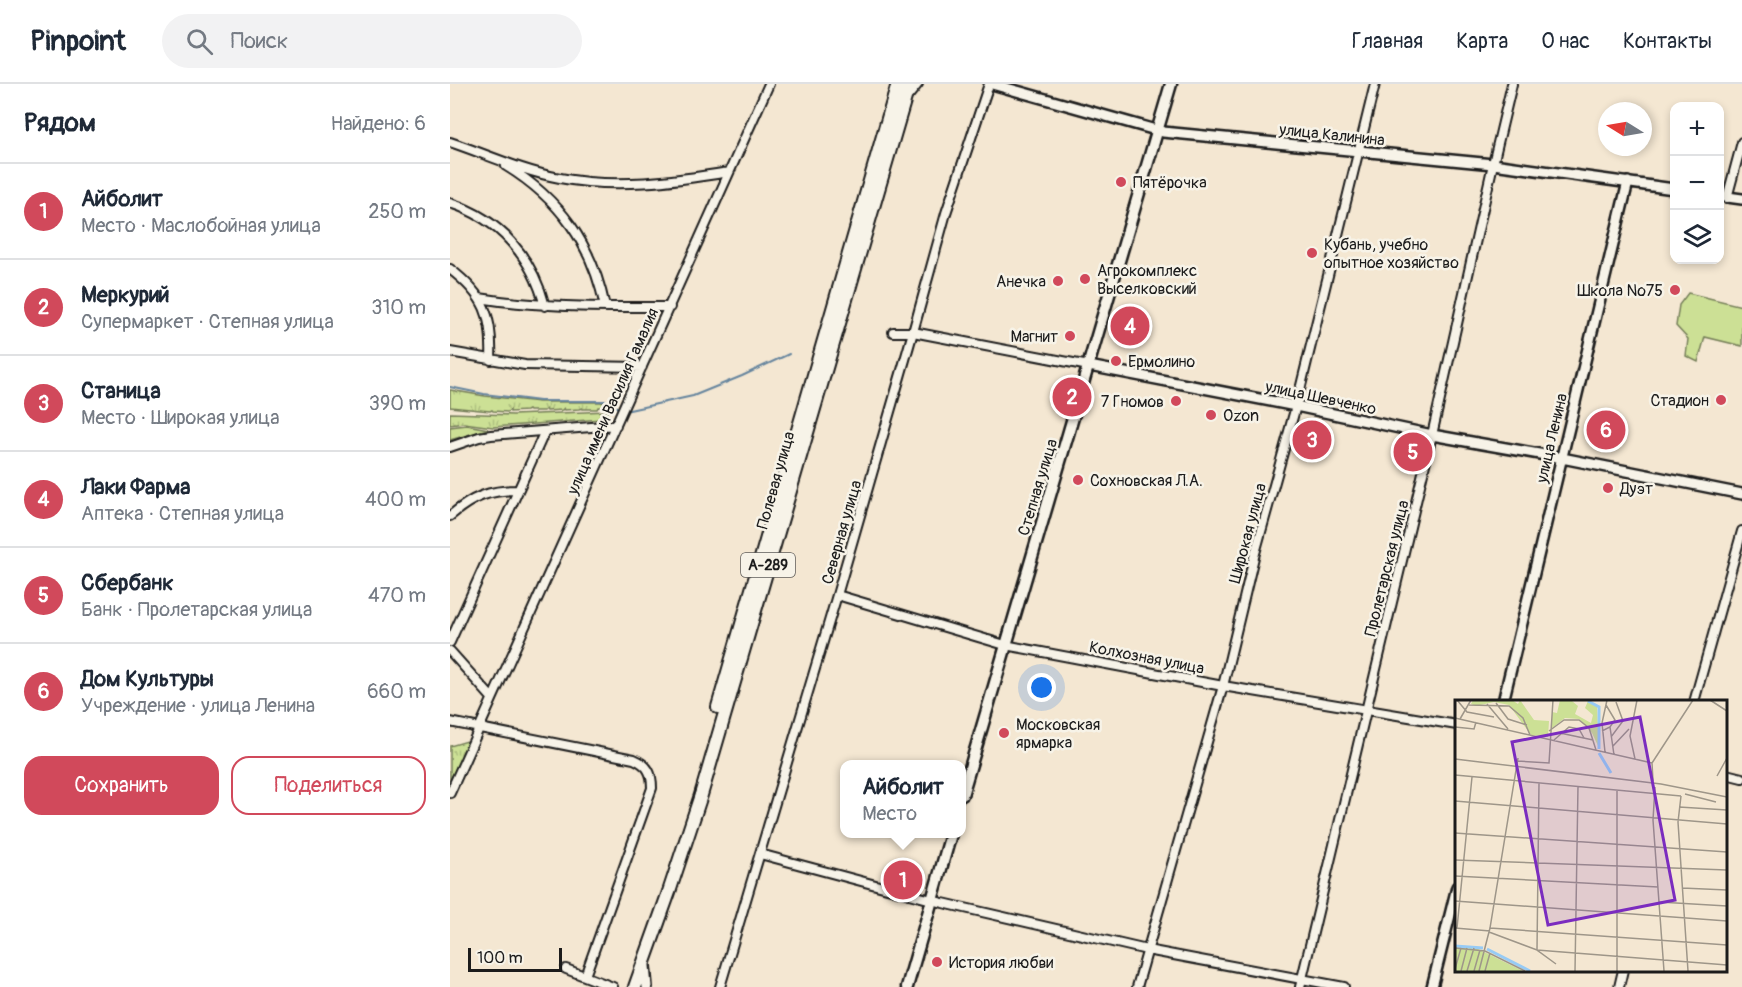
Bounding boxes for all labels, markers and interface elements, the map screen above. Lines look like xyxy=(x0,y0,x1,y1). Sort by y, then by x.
search box xyxy=(162,14,582,68)
text: Pinpoint xyxy=(30,24,126,59)
icon: search xyxy=(183,25,216,58)
text: Поиск xyxy=(231,27,288,55)
text: Главная xyxy=(1352,28,1423,55)
text: Карта xyxy=(1456,28,1508,55)
text: О нас xyxy=(1541,28,1590,55)
text: Контакты xyxy=(1623,28,1712,55)
north arrow xyxy=(1598,102,1652,156)
map controls xyxy=(1670,102,1724,264)
button: + xyxy=(1670,102,1724,156)
text: Рядом xyxy=(24,107,96,139)
text: Найдено: 6 xyxy=(331,111,426,136)
street label: улица Калинина xyxy=(1277,119,1386,150)
button: − xyxy=(1670,156,1724,210)
place label: Пятёрочка xyxy=(1133,173,1207,193)
marker: Пятёрочка xyxy=(1114,175,1128,189)
text: Айболит xyxy=(81,185,163,213)
text: 1 xyxy=(40,199,47,224)
text: 250 m xyxy=(368,199,426,224)
button: layers xyxy=(1670,210,1724,264)
text: Место · Маслобойная улица xyxy=(81,213,321,238)
place label: Кубань, учебно опытное хозяйство xyxy=(1324,235,1459,273)
marker: Кубань, учебно опытное хозяйство xyxy=(1305,246,1319,260)
place label: Агрокомплекс Выселковский xyxy=(1097,261,1197,299)
place label: Анечка xyxy=(996,272,1046,292)
marker: Агрокомплекс Выселковский xyxy=(1078,272,1092,286)
marker: Анечка xyxy=(1051,274,1065,288)
text: Меркурий xyxy=(81,281,170,309)
place label: Школа №75 xyxy=(1577,281,1663,301)
marker: Школа №75 xyxy=(1668,283,1682,297)
text: 2 xyxy=(38,295,49,320)
text: 310 m xyxy=(371,295,426,320)
pin: 4 xyxy=(1110,304,1150,348)
street label: улица имени Василия Гамалия xyxy=(562,305,663,499)
text: Супермаркет · Степная улица xyxy=(81,309,334,334)
place label: Магнит xyxy=(1010,327,1058,347)
marker: Магнит xyxy=(1063,329,1077,343)
place label: Ермолино xyxy=(1128,352,1196,372)
marker: Ермолино xyxy=(1109,354,1123,368)
pin: 2 xyxy=(1052,374,1092,420)
street label: улица Шевченко xyxy=(1262,376,1379,420)
text: Станица xyxy=(81,377,161,405)
text: 3 xyxy=(38,391,49,416)
text: 390 m xyxy=(369,391,426,416)
street label: улица Ленина xyxy=(1532,391,1572,486)
place label: Стадион xyxy=(1650,391,1709,411)
place label: 7 Гномов xyxy=(1101,392,1164,412)
marker: Стадион xyxy=(1714,393,1728,407)
marker: 7 Гномов xyxy=(1169,394,1183,408)
text: Место · Широкая улица xyxy=(81,405,280,430)
place label: Ozon xyxy=(1223,406,1259,426)
marker: Ozon xyxy=(1204,408,1218,422)
pin: 6 xyxy=(1586,408,1626,452)
pin: 3 xyxy=(1292,418,1332,462)
street label: Полевая улица xyxy=(752,429,799,531)
pin: 5 xyxy=(1394,430,1432,475)
street label: Степная улица xyxy=(1014,436,1062,538)
place label: Сохновская Л.А. xyxy=(1090,471,1203,491)
text: Лаки Фарма xyxy=(81,473,190,501)
marker: Сохновская Л.А. xyxy=(1071,473,1085,487)
street label: Северная улица xyxy=(818,478,866,587)
place label: Дуэт xyxy=(1619,479,1653,499)
street label: Широкая улица xyxy=(1225,481,1271,586)
marker: Дуэт xyxy=(1601,481,1615,495)
text: 4 xyxy=(38,487,49,512)
text: 400 m xyxy=(365,487,426,512)
street label: Пролетарская улица xyxy=(1360,498,1414,638)
text: Аптека · Степная улица xyxy=(81,501,284,526)
road number: А-289 xyxy=(741,553,795,577)
text: Сбербанк xyxy=(81,569,174,597)
text: 5 xyxy=(38,583,49,608)
text: 470 m xyxy=(368,583,426,608)
text: Банк · Пролетарская улица xyxy=(81,597,312,622)
street label: Колхозная улица xyxy=(1088,637,1206,679)
text: Дом Культуры xyxy=(81,665,214,693)
your location xyxy=(1027,673,1056,702)
text: 6 xyxy=(38,679,49,704)
text: 660 m xyxy=(367,679,426,704)
text: Учреждение · улица Ленина xyxy=(81,693,315,718)
inset map xyxy=(1455,700,1727,972)
place label: Московская ярмарка xyxy=(1016,715,1100,753)
marker: Московская ярмарка xyxy=(997,726,1011,740)
button: Сохранить xyxy=(24,756,219,815)
button: Поделиться xyxy=(231,756,426,815)
popup xyxy=(840,760,966,838)
text: Айболит xyxy=(862,773,944,801)
text: Место xyxy=(862,801,917,826)
pin: 1 xyxy=(884,858,922,902)
scale bar xyxy=(468,945,562,972)
text: 100 m xyxy=(477,948,523,968)
place label: История любви xyxy=(949,953,1053,973)
marker: История любви xyxy=(930,955,944,969)

